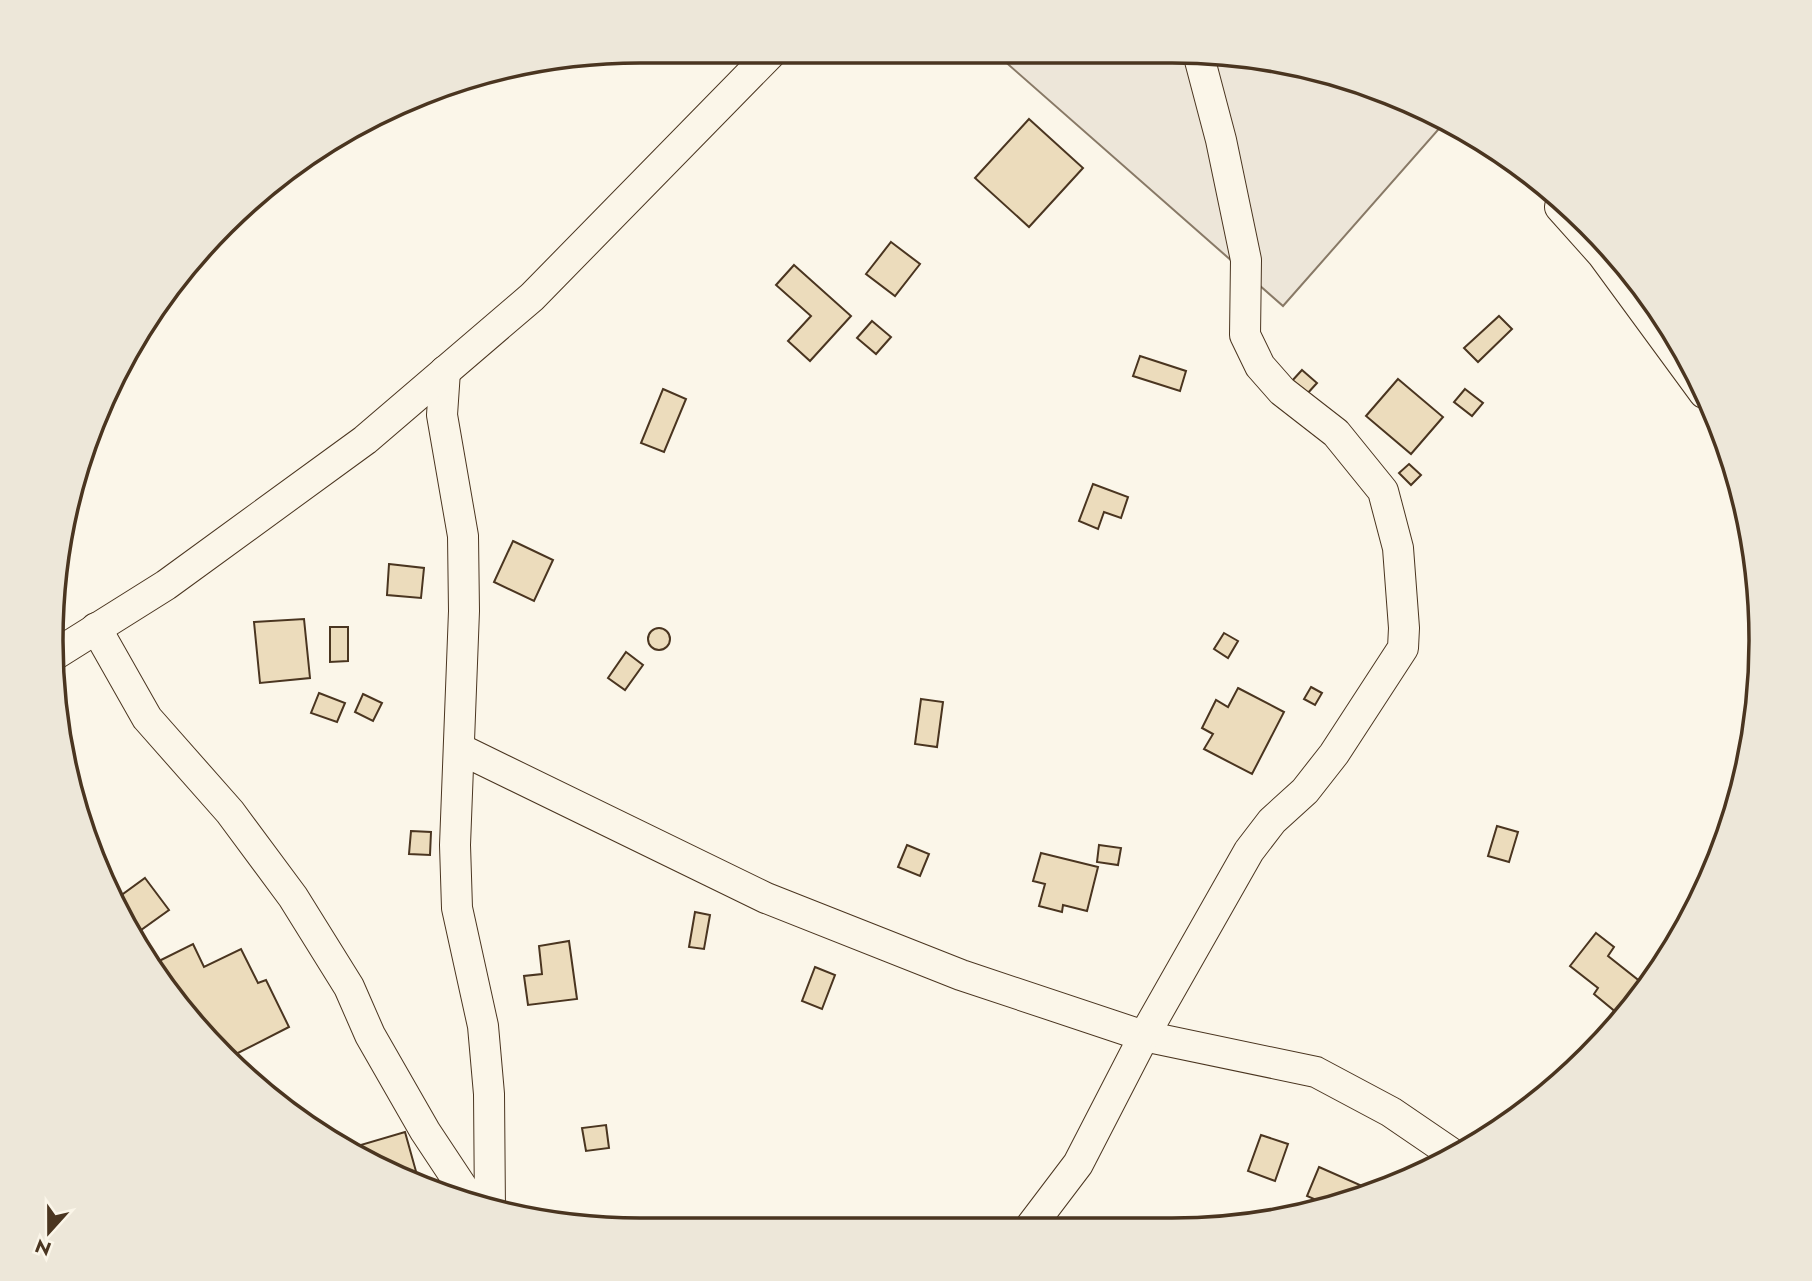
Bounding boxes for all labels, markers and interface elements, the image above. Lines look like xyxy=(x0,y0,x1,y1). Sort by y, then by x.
north arrow xyxy=(14,1197,84,1267)
text: N xyxy=(31,1232,55,1263)

